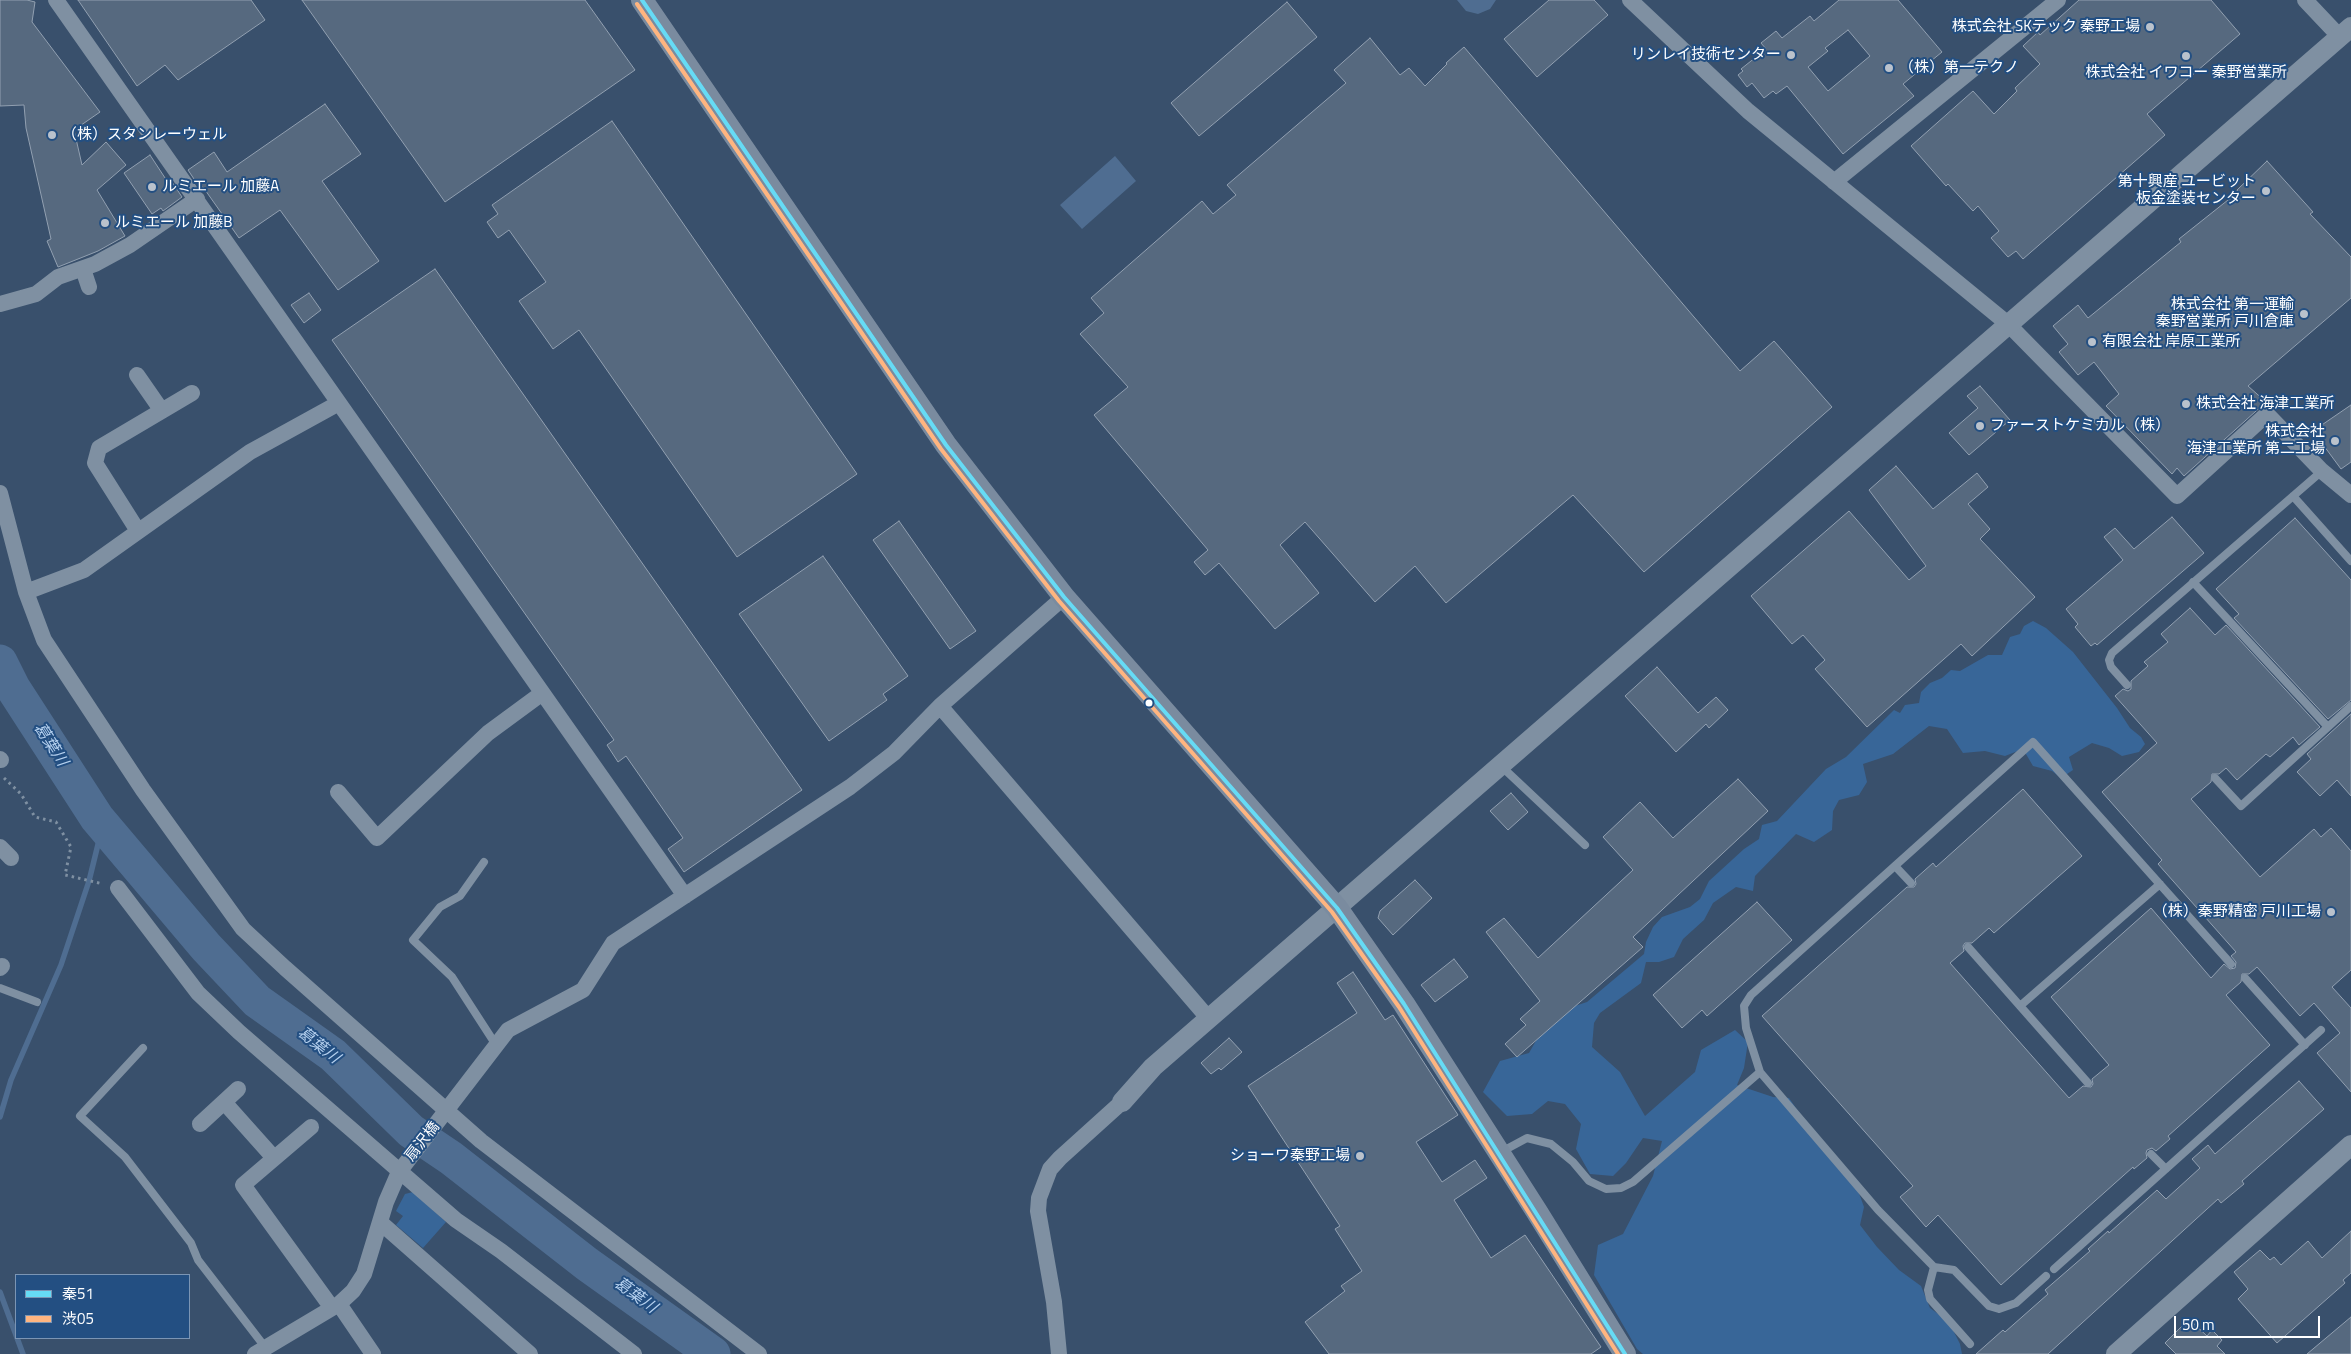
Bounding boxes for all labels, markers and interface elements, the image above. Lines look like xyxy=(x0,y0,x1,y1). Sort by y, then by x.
place label: 株式会社 SKテック 秦野工場 xyxy=(1952,18,2140,36)
marker: 株式会社 SKテック 秦野工場 xyxy=(2144,21,2156,33)
place label: リンレイ技術センター xyxy=(1631,46,1781,64)
marker: リンレイ技術センター xyxy=(1785,49,1797,61)
marker: 株式会社 イワコー 秦野営業所 xyxy=(2180,50,2192,62)
place label: （株）第一テクノ xyxy=(1899,59,2019,77)
marker: （株）第一テクノ xyxy=(1883,62,1895,74)
place label: 株式会社 イワコー 秦野営業所 xyxy=(2085,64,2287,82)
place label: （株）スタンレーウェル xyxy=(62,126,227,144)
marker: （株）スタンレーウェル xyxy=(46,129,58,141)
place label: 第十興産 ユービット 板金塗装センター xyxy=(2118,173,2256,208)
place label: ルミエール 加藤A xyxy=(162,178,279,196)
marker: ルミエール 加藤A xyxy=(146,181,158,193)
marker: 第十興産 ユービット 板金塗装センター xyxy=(2260,185,2272,197)
place label: ルミエール 加藤B xyxy=(115,214,233,232)
marker: ルミエール 加藤B xyxy=(99,217,111,229)
place label: 株式会社 第一運輸 秦野営業所 戸川倉庫 xyxy=(2156,296,2294,331)
marker: 株式会社 第一運輸 秦野営業所 戸川倉庫 xyxy=(2298,308,2310,320)
place label: 有限会社 岸原工業所 xyxy=(2102,333,2240,351)
marker: 有限会社 岸原工業所 xyxy=(2086,336,2098,348)
place label: 株式会社 海津工業所 xyxy=(2196,395,2334,413)
marker: 株式会社 海津工業所 xyxy=(2180,398,2192,410)
place label: ファーストケミカル（株） xyxy=(1990,417,2170,435)
marker: ファーストケミカル（株） xyxy=(1974,420,1986,432)
place label: 株式会社 海津工業所 第二工場 xyxy=(2187,423,2325,458)
marker: 株式会社 海津工業所 第二工場 xyxy=(2329,435,2341,447)
unlabelled marker xyxy=(1144,698,1154,708)
water label: 葛葉川 xyxy=(29,720,71,770)
place label: （株）秦野精密 戸川工場 xyxy=(2153,903,2321,921)
marker: （株）秦野精密 戸川工場 xyxy=(2325,906,2337,918)
water label: 葛葉川 xyxy=(293,1024,343,1068)
street label: 扇沢橋 xyxy=(402,1119,444,1165)
place label: ショーワ秦野工場 xyxy=(1230,1147,1350,1165)
marker: ショーワ秦野工場 xyxy=(1354,1150,1366,1162)
legend xyxy=(15,1274,190,1339)
water label: 葛葉川 xyxy=(610,1274,660,1318)
text: 秦51 xyxy=(62,1282,94,1305)
scale bar xyxy=(2176,1306,2322,1338)
text: 渋05 xyxy=(62,1307,94,1330)
text: 50 m xyxy=(2182,1313,2215,1336)

